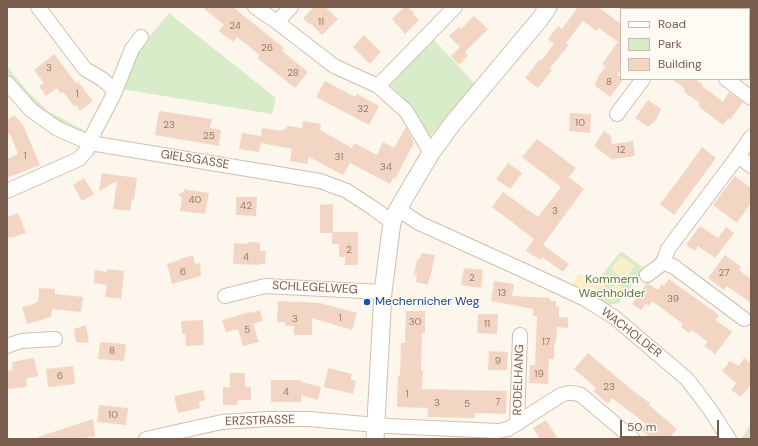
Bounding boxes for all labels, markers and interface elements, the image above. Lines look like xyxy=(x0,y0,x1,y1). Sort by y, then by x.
legend xyxy=(620,8,750,80)
house number: 11 xyxy=(318,16,324,28)
text: Road xyxy=(658,16,686,32)
house number: 24 xyxy=(229,20,241,32)
text: Park xyxy=(658,36,682,52)
house number: 26 xyxy=(261,42,273,54)
text: Building xyxy=(658,56,702,72)
house number: 3 xyxy=(46,62,52,74)
house number: 28 xyxy=(287,67,299,79)
house number: 8 xyxy=(606,76,612,88)
house number: 1 xyxy=(75,88,79,100)
house number: 32 xyxy=(357,103,369,115)
house number: 10 xyxy=(575,117,585,129)
house number: 23 xyxy=(163,119,175,131)
house number: 25 xyxy=(203,130,215,142)
house number: 12 xyxy=(617,144,625,156)
street label: GIELSGASSE xyxy=(160,147,230,173)
house number: 1 xyxy=(23,150,27,162)
house number: 31 xyxy=(335,151,343,163)
house number: 34 xyxy=(380,161,392,173)
house number: 40 xyxy=(189,194,201,206)
house number: 42 xyxy=(240,200,252,212)
house number: 3 xyxy=(552,205,558,217)
house number: 2 xyxy=(346,244,352,256)
house number: 4 xyxy=(243,251,249,263)
house number: 6 xyxy=(180,266,186,278)
house number: 27 xyxy=(719,267,729,279)
house number: 2 xyxy=(469,272,475,284)
park label: Kommern Wachholder xyxy=(579,273,645,301)
street label: SCHLEGELWEG xyxy=(272,279,358,297)
house number: 13 xyxy=(497,287,507,299)
house number: 39 xyxy=(667,293,679,305)
place label: Mechernicher Weg xyxy=(375,295,479,309)
marker: Mechernicher Weg xyxy=(362,297,372,307)
street label: WACHOLDER xyxy=(598,305,664,361)
house number: 1 xyxy=(338,312,342,324)
house number: 3 xyxy=(292,313,298,325)
house number: 30 xyxy=(409,316,421,328)
house number: 11 xyxy=(484,318,490,330)
house number: 5 xyxy=(244,324,250,336)
house number: 17 xyxy=(542,336,550,348)
street label: RODELHANG xyxy=(511,344,527,416)
house number: 8 xyxy=(109,345,115,357)
house number: 9 xyxy=(495,355,501,367)
house number: 19 xyxy=(534,368,544,380)
house number: 6 xyxy=(57,370,63,382)
house number: 23 xyxy=(603,381,615,393)
house number: 4 xyxy=(283,386,289,398)
house number: 1 xyxy=(405,388,409,400)
house number: 7 xyxy=(495,396,501,408)
house number: 3 xyxy=(434,397,440,409)
house number: 5 xyxy=(464,398,470,410)
house number: 10 xyxy=(108,409,118,421)
scale bar xyxy=(622,412,721,438)
street label: ERZSTRASSE xyxy=(225,413,295,429)
text: 50 m xyxy=(627,419,656,435)

